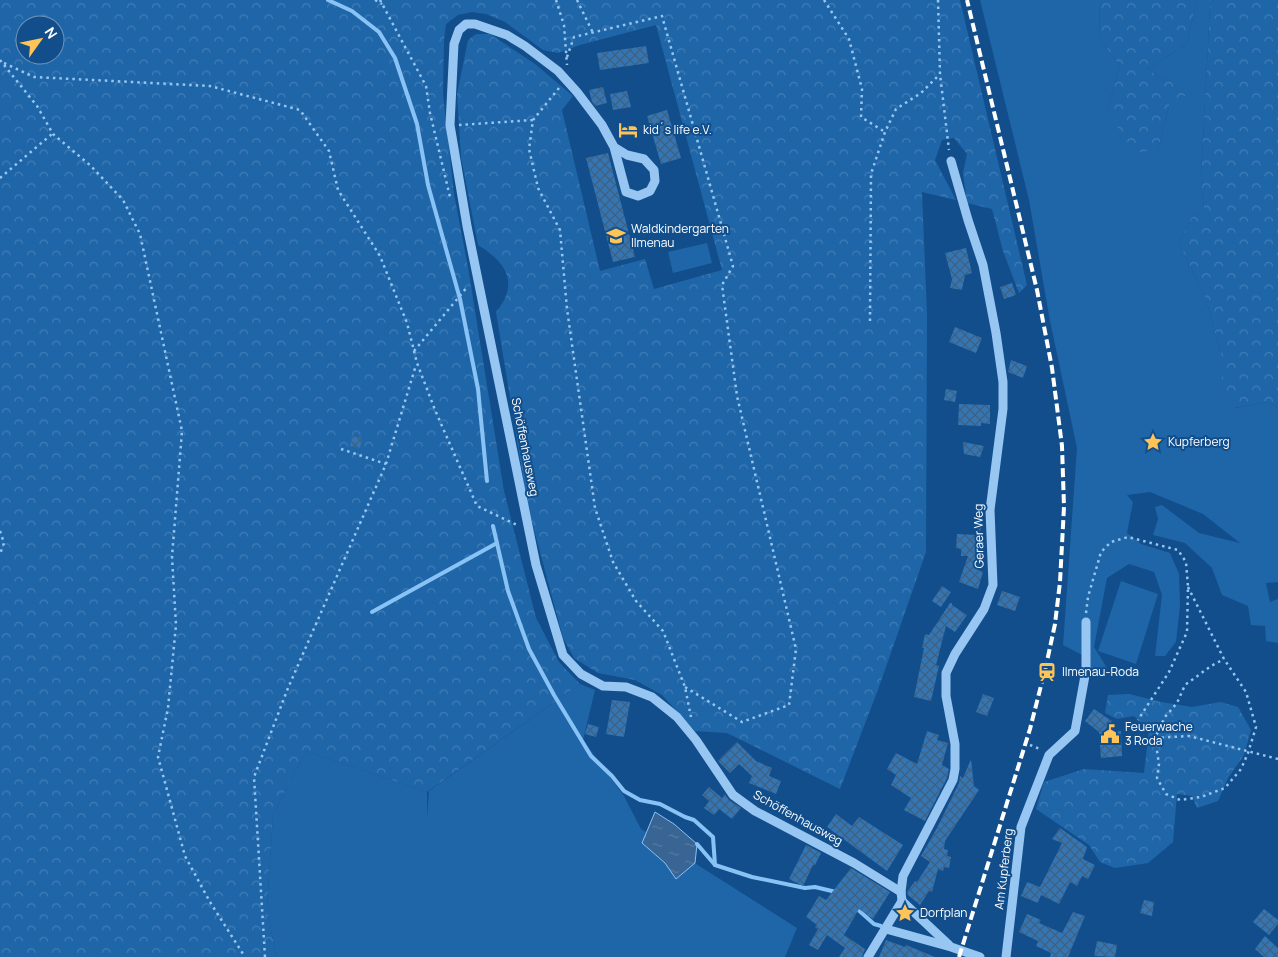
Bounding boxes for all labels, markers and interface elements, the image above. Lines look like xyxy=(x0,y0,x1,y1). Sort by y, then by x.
north arrow xyxy=(15,15,65,65)
text: N xyxy=(41,23,62,42)
hotel icon: kid´s life e.V. xyxy=(617,119,639,141)
place label: kid´s life e.V. xyxy=(643,121,712,138)
place label: Waldkindergarten Ilmenau xyxy=(631,220,729,251)
school or university icon: Waldkindergarten Ilmenau xyxy=(605,225,627,247)
street label: Schöffenhausweg xyxy=(508,396,543,498)
place icon: Kupferberg xyxy=(1142,431,1164,453)
place label: Kupferberg xyxy=(1168,433,1230,450)
street label: Geraer Weg xyxy=(969,504,988,568)
station icon: Ilmenau-Roda xyxy=(1036,661,1058,683)
place label: Ilmenau-Roda xyxy=(1062,663,1139,680)
place label: Feuerwache 3 Roda xyxy=(1125,718,1193,749)
public building icon: Feuerwache 3 Roda xyxy=(1099,723,1121,745)
street label: Schöffenhausweg xyxy=(750,786,846,849)
street label: Am Kupferberg xyxy=(990,827,1017,911)
place icon: Dorfplan xyxy=(894,902,916,924)
place label: Dorfplan xyxy=(920,904,967,921)

